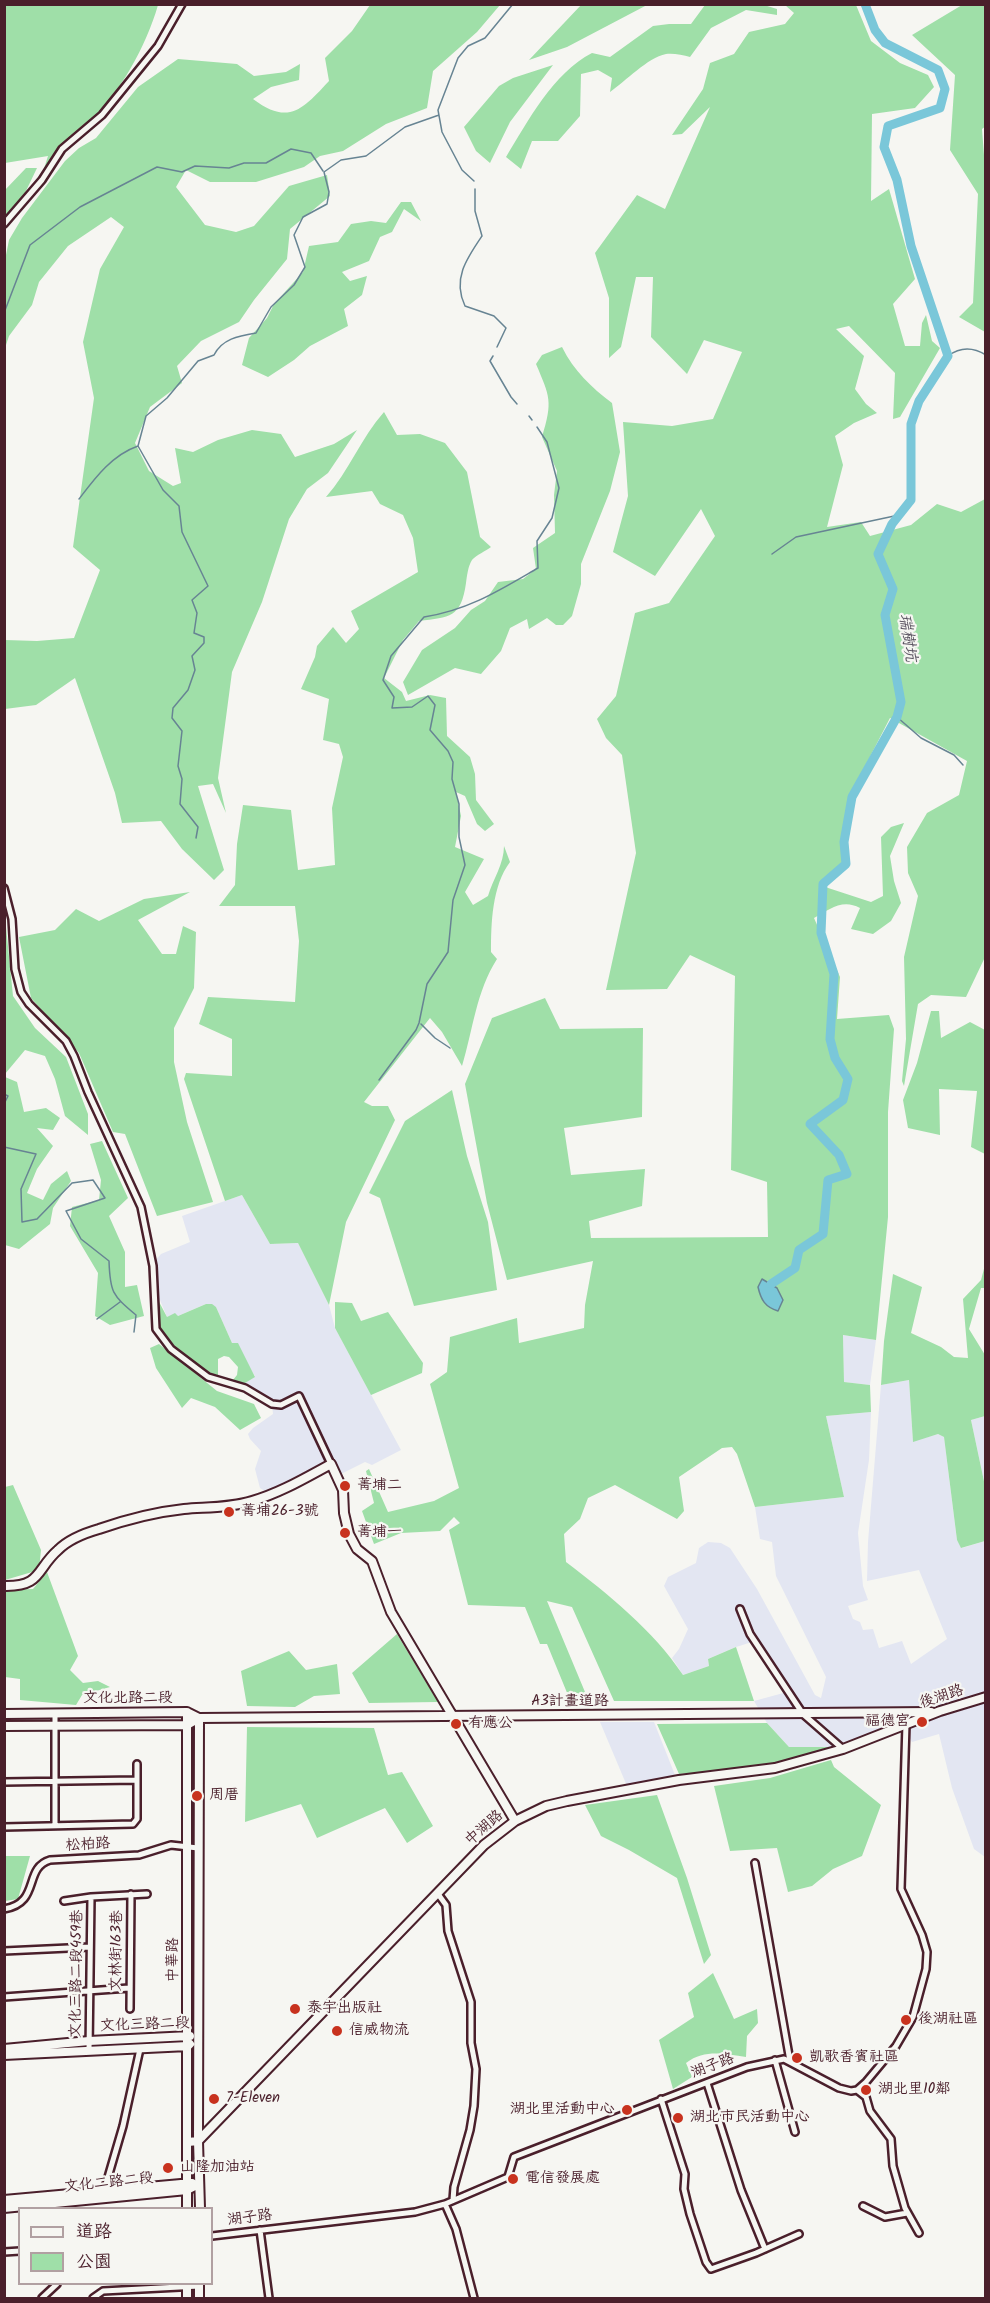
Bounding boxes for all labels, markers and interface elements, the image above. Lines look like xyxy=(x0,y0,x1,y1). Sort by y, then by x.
water label: 瑞樹坑 xyxy=(893,613,919,663)
place label: 菁埔二 xyxy=(357,1477,402,1495)
marker: 菁埔二 xyxy=(338,1479,352,1493)
place label: 菁埔26-3號 xyxy=(241,1503,319,1521)
marker: 菁埔26-3號 xyxy=(222,1505,236,1519)
place label: 菁埔一 xyxy=(357,1524,402,1542)
marker: 菁埔一 xyxy=(338,1526,352,1540)
street label: 後湖路 xyxy=(918,1682,966,1714)
street label: 文化北路二段 xyxy=(83,1690,173,1708)
street label: A3計畫道路 xyxy=(531,1693,609,1711)
place label: 福德宮 xyxy=(865,1713,910,1731)
place label: 有應公 xyxy=(468,1715,513,1733)
marker: 福德宮 xyxy=(915,1715,929,1729)
marker: 有應公 xyxy=(449,1717,463,1731)
place label: 周厝 xyxy=(209,1787,239,1805)
marker: 周厝 xyxy=(190,1789,204,1803)
street label: 中湖路 xyxy=(462,1807,508,1851)
street label: 松柏路 xyxy=(65,1836,111,1856)
street label: 文化三路二段459巷 xyxy=(68,1910,88,2038)
street label: 文林街163巷 xyxy=(108,1910,128,1992)
street label: 中華路 xyxy=(165,1938,183,1982)
place label: 泰宇出版社 xyxy=(307,2000,382,2018)
marker: 泰宇出版社 xyxy=(288,2002,302,2016)
place label: 後湖社區 xyxy=(918,2011,978,2029)
marker: 後湖社區 xyxy=(899,2013,913,2027)
street label: 文化三路二段 xyxy=(100,2015,190,2037)
place label: 信威物流 xyxy=(349,2022,409,2040)
marker: 信威物流 xyxy=(330,2024,344,2038)
place label: 凱歌香賓社區 xyxy=(809,2049,899,2067)
street label: 湖子路 xyxy=(689,2051,737,2083)
marker: 凱歌香賓社區 xyxy=(790,2051,804,2065)
place label: 湖北里10鄰 xyxy=(878,2081,950,2099)
marker: 湖北里10鄰 xyxy=(859,2083,873,2097)
place label: 7-Eleven xyxy=(226,2090,280,2108)
marker: 7-Eleven xyxy=(207,2092,221,2106)
place label: 湖北里活動中心 xyxy=(510,2101,615,2119)
marker: 湖北里活動中心 xyxy=(620,2103,634,2117)
place label: 湖北市民活動中心 xyxy=(690,2109,810,2127)
marker: 湖北市民活動中心 xyxy=(671,2111,685,2125)
place label: 山隆加油站 xyxy=(180,2159,255,2177)
marker: 山隆加油站 xyxy=(161,2161,175,2175)
street label: 文化二路二段 xyxy=(63,2170,155,2198)
place label: 電信發展處 xyxy=(525,2170,600,2188)
marker: 電信發展處 xyxy=(506,2172,520,2186)
legend xyxy=(18,2207,213,2285)
street label: 湖子路 xyxy=(227,2207,273,2231)
text: 道路 xyxy=(76,2218,112,2247)
text: 公園 xyxy=(76,2248,112,2277)

